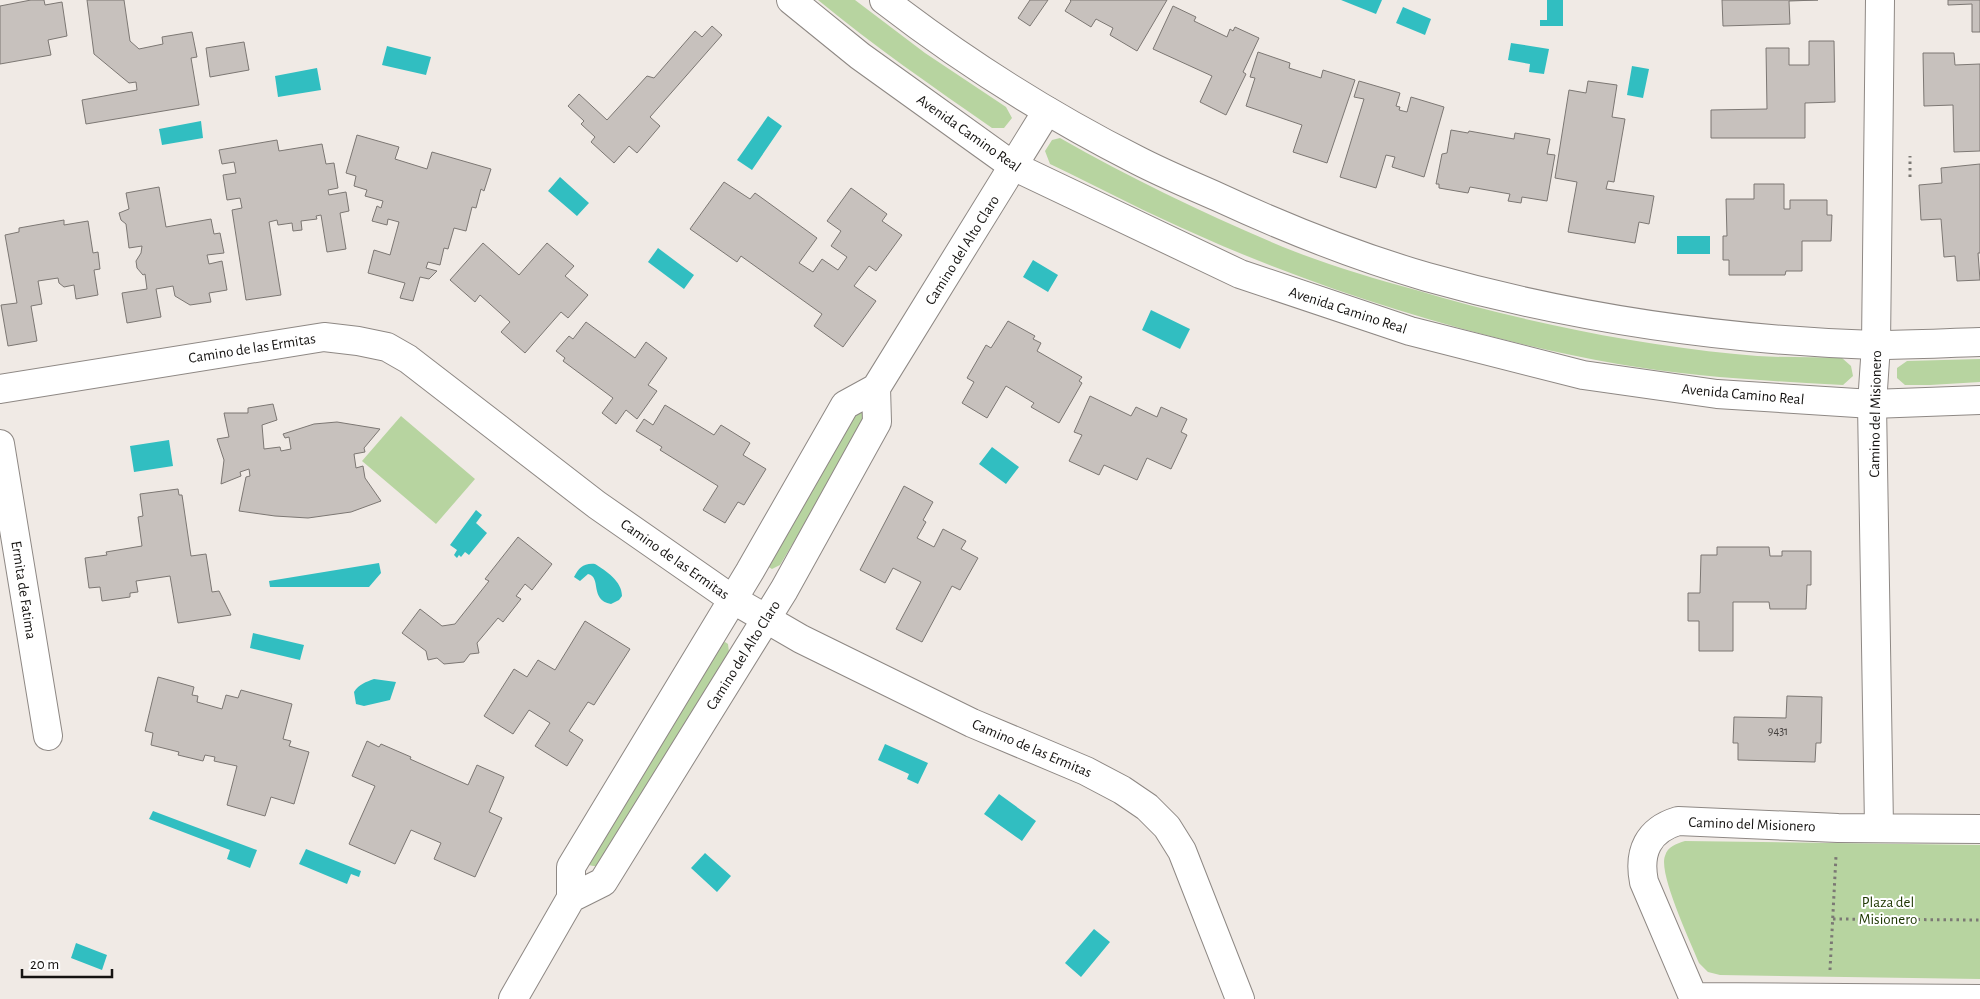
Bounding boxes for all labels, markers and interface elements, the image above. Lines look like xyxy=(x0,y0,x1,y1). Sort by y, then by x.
street label: Avenida Camino Real xyxy=(914,92,1023,175)
street label: Camino del Alto Claro xyxy=(923,193,1002,308)
street label: Avenida Camino Real xyxy=(1287,284,1409,337)
street label: Camino de las Ermitas xyxy=(187,331,317,366)
street label: Camino del Misionero xyxy=(1867,350,1884,478)
street label: Avenida Camino Real xyxy=(1681,382,1805,407)
street label: Camino de las Ermitas xyxy=(618,516,732,602)
street label: Ermita de Fatima xyxy=(8,540,39,640)
street label: Camino del Alto Claro xyxy=(704,598,783,713)
street label: Camino de las Ermitas xyxy=(970,716,1094,780)
house number: 9431 xyxy=(1768,725,1788,737)
street label: Camino del Misionero xyxy=(1688,815,1816,834)
park label: Plaza del Misionero xyxy=(1859,895,1917,927)
scale bar xyxy=(22,946,112,978)
text: 20 m xyxy=(30,957,59,972)

